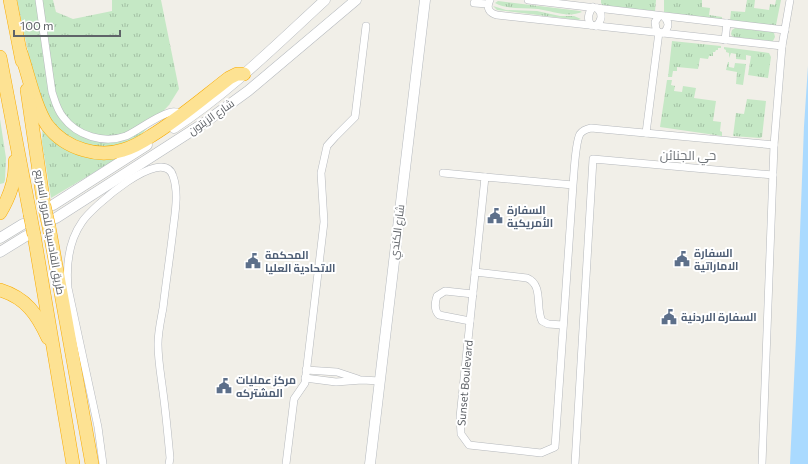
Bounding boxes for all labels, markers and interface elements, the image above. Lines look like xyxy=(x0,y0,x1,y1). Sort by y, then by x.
scale bar xyxy=(14,12,120,38)
text: 100 m xyxy=(20,18,54,32)
street label: شارع الزيتون xyxy=(185,96,237,139)
district label: حي الجنائن xyxy=(660,147,716,166)
street label: طريق القادسية للمرور السريع xyxy=(31,168,68,296)
place label: السفارة الأمريكية xyxy=(507,203,553,230)
street label: شارع الكندي xyxy=(387,204,409,261)
public building icon: السفارة الأمريكية xyxy=(486,207,504,225)
place label: السفارة الاماراتية xyxy=(694,246,738,273)
place label: المحكمة الاتحادية العليا xyxy=(265,248,335,275)
public building icon: السفارة الاماراتية xyxy=(673,250,691,268)
public building icon: المحكمة الاتحادية العليا xyxy=(244,252,262,270)
public building icon: السفارة الاردنية xyxy=(660,308,678,326)
place label: السفارة الاردنية xyxy=(681,310,757,324)
street label: Sunset Boulevard xyxy=(454,339,475,427)
place label: مركز عمليات المشتركه xyxy=(236,373,296,400)
public building icon: مركز عمليات المشتركه xyxy=(215,377,233,395)

